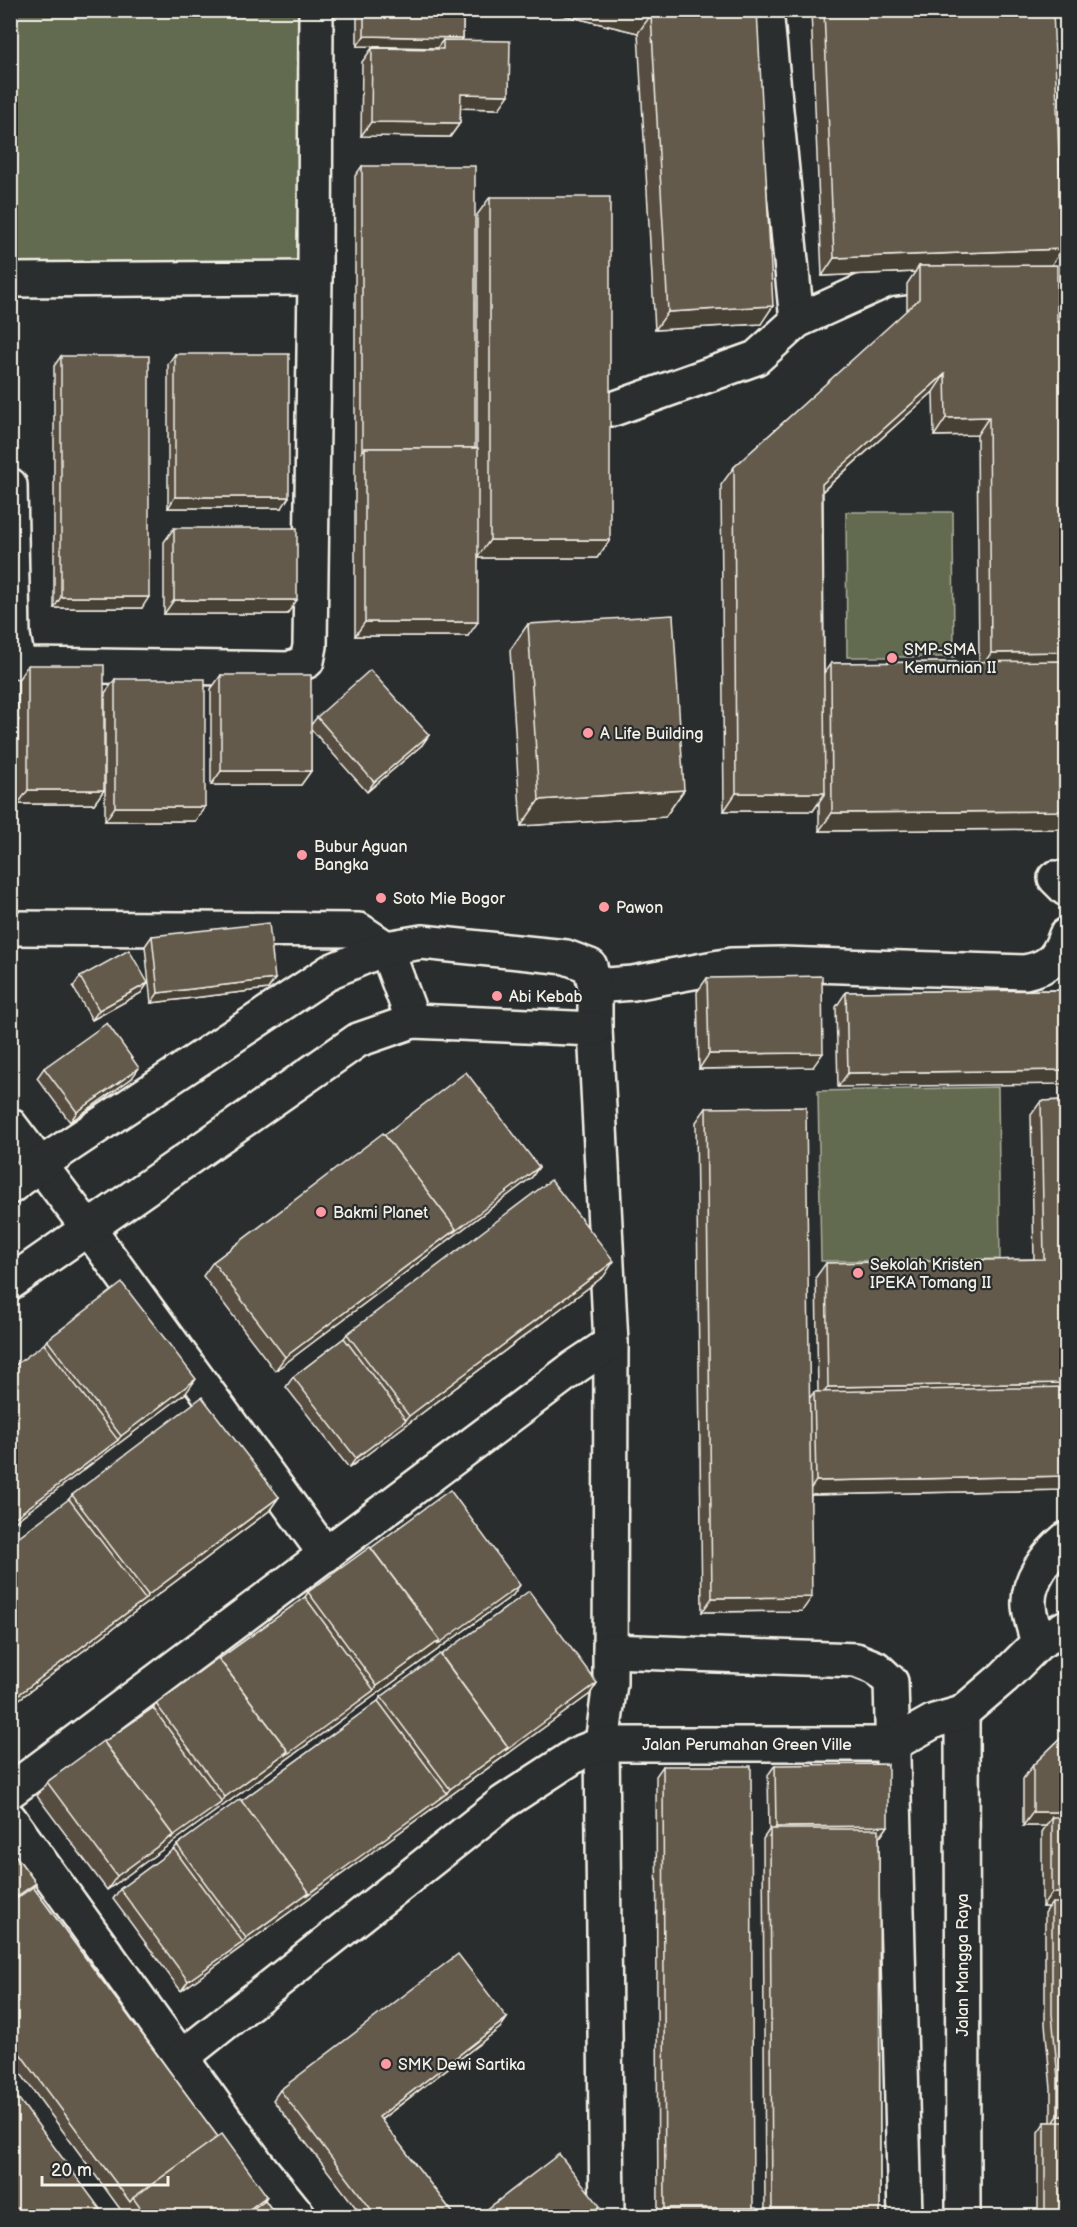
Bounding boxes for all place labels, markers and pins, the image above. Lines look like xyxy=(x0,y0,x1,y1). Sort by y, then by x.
place label: SMP-SMA Kemurnian II xyxy=(904,641,997,678)
marker: SMP-SMA Kemurnian II xyxy=(885,651,899,665)
place label: A Life Building xyxy=(600,725,703,744)
marker: A Life Building xyxy=(581,726,595,740)
place label: Bubur Aguan Bangka xyxy=(314,838,407,875)
marker: Bubur Aguan Bangka xyxy=(295,848,309,862)
place label: Soto Mie Bogor xyxy=(393,890,505,909)
marker: Soto Mie Bogor xyxy=(374,891,388,905)
place label: Pawon xyxy=(616,899,663,918)
marker: Pawon xyxy=(597,900,611,914)
place label: Abi Kebab xyxy=(509,988,583,1007)
marker: Abi Kebab xyxy=(490,989,504,1003)
place label: Bakmi Planet xyxy=(333,1204,428,1223)
marker: Bakmi Planet xyxy=(314,1205,328,1219)
place label: Sekolah Kristen IPEKA Tomang II xyxy=(870,1256,991,1293)
marker: Sekolah Kristen IPEKA Tomang II xyxy=(851,1266,865,1280)
place label: SMK Dewi Sartika xyxy=(398,2056,526,2075)
marker: SMK Dewi Sartika xyxy=(379,2057,393,2071)

